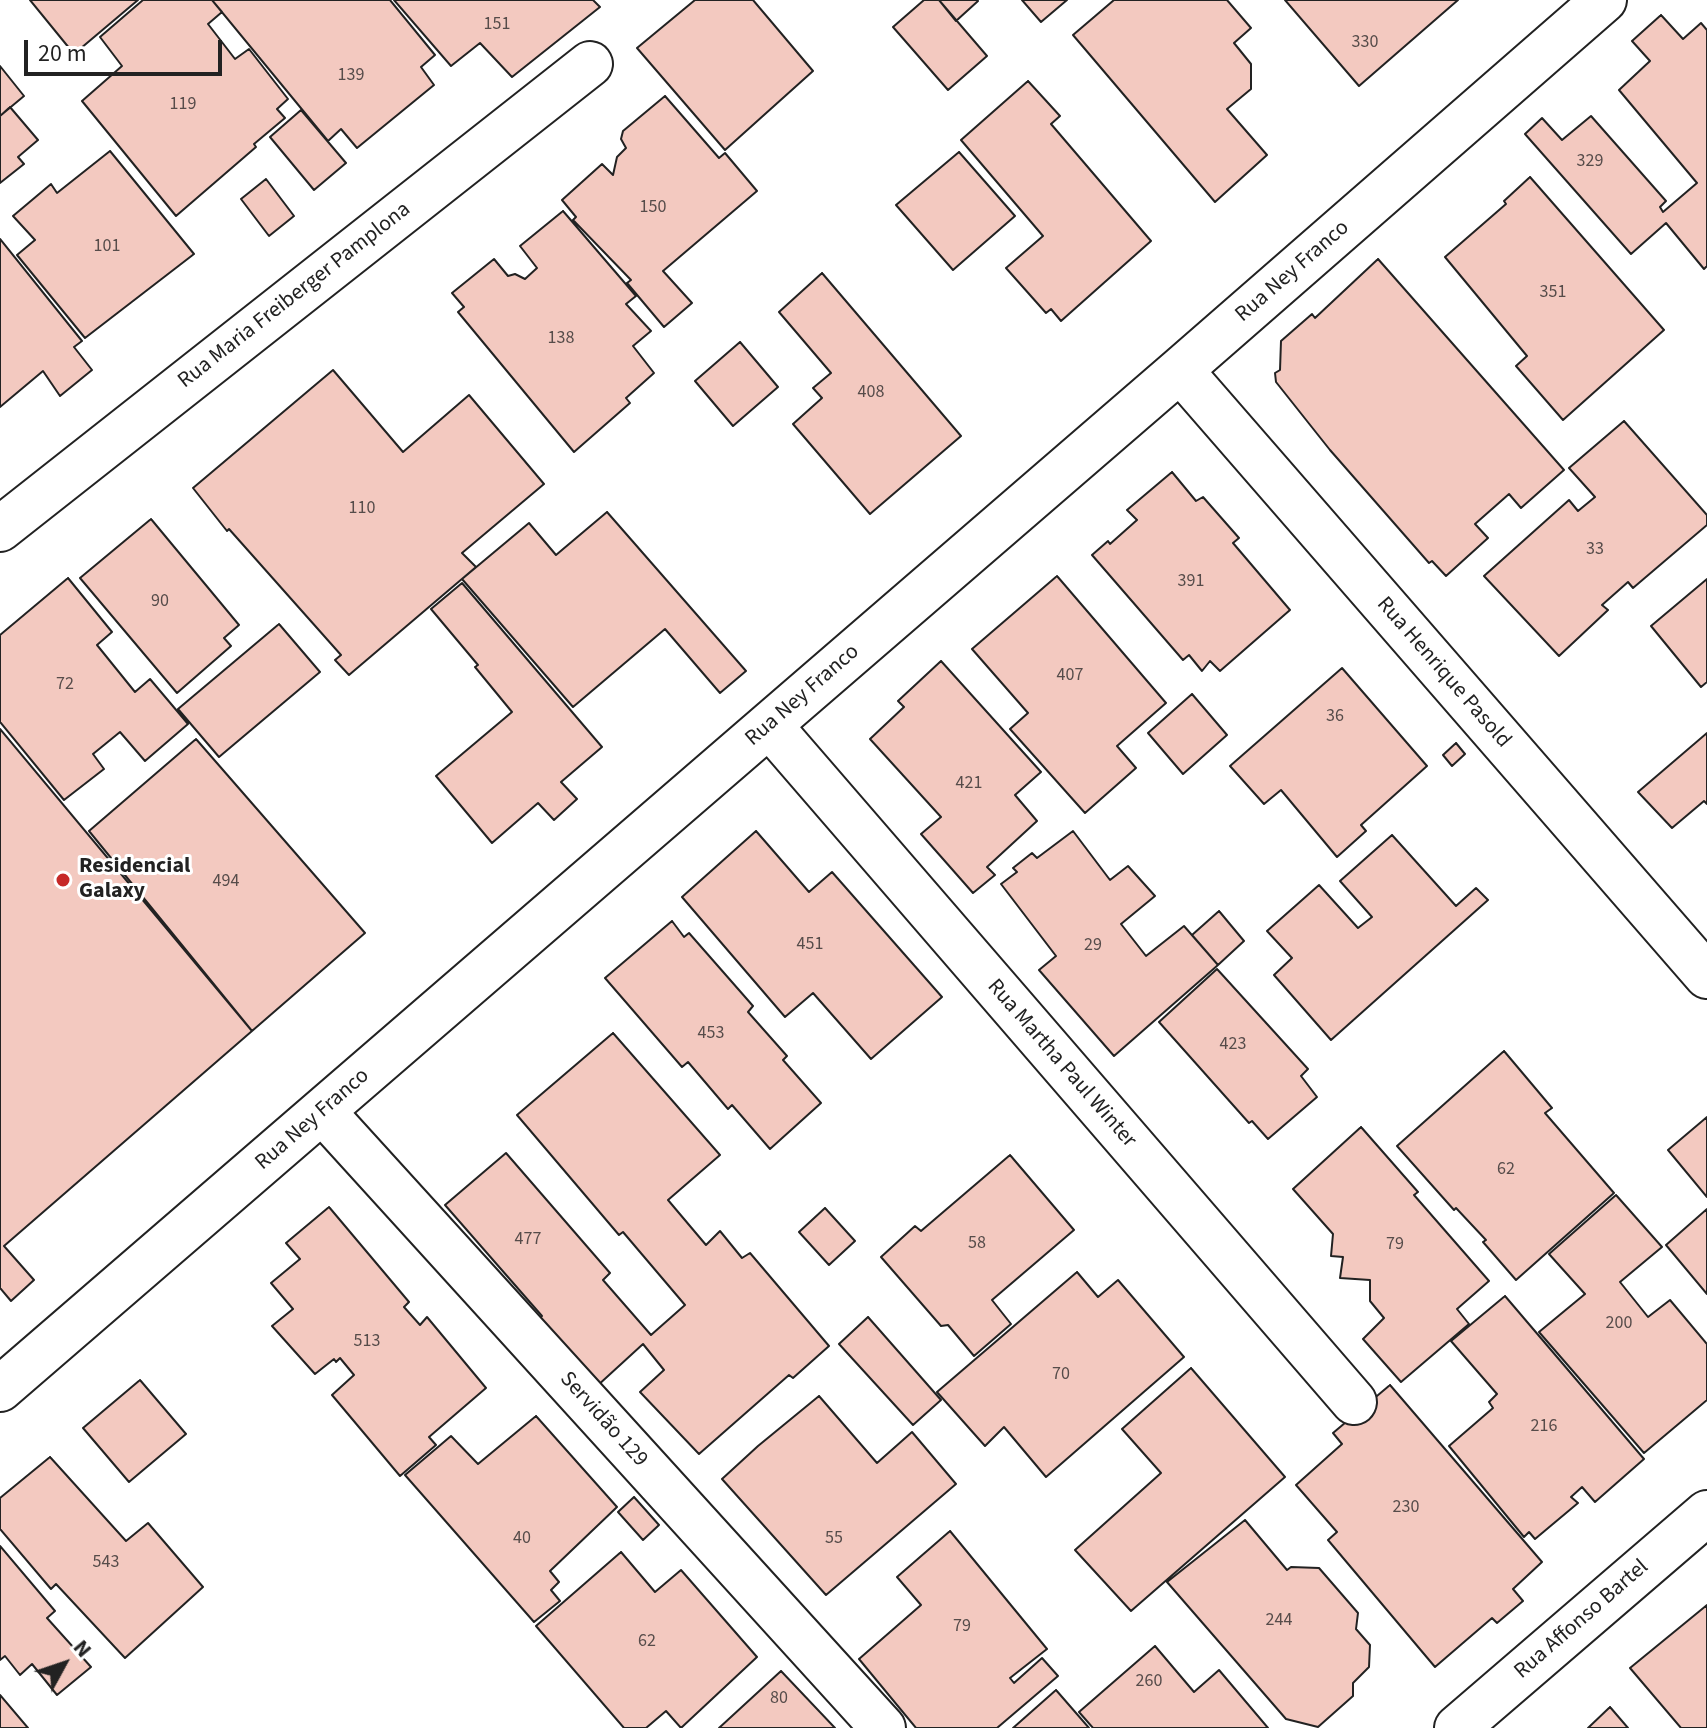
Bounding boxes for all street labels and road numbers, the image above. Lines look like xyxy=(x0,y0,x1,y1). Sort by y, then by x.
street label: Rua Maria Freiberger Pamplona xyxy=(174,197,416,395)
street label: Rua Ney Franco xyxy=(1231,215,1355,329)
street label: Rua Henrique Pasold xyxy=(1370,592,1516,754)
street label: Rua Ney Franco xyxy=(741,639,865,753)
street label: Rua Martha Paul Winter xyxy=(981,974,1141,1154)
street label: Rua Ney Franco xyxy=(251,1063,375,1177)
street label: Servidão 129 xyxy=(553,1367,653,1473)
street label: Rua Affonso Bartel xyxy=(1510,1555,1654,1685)

